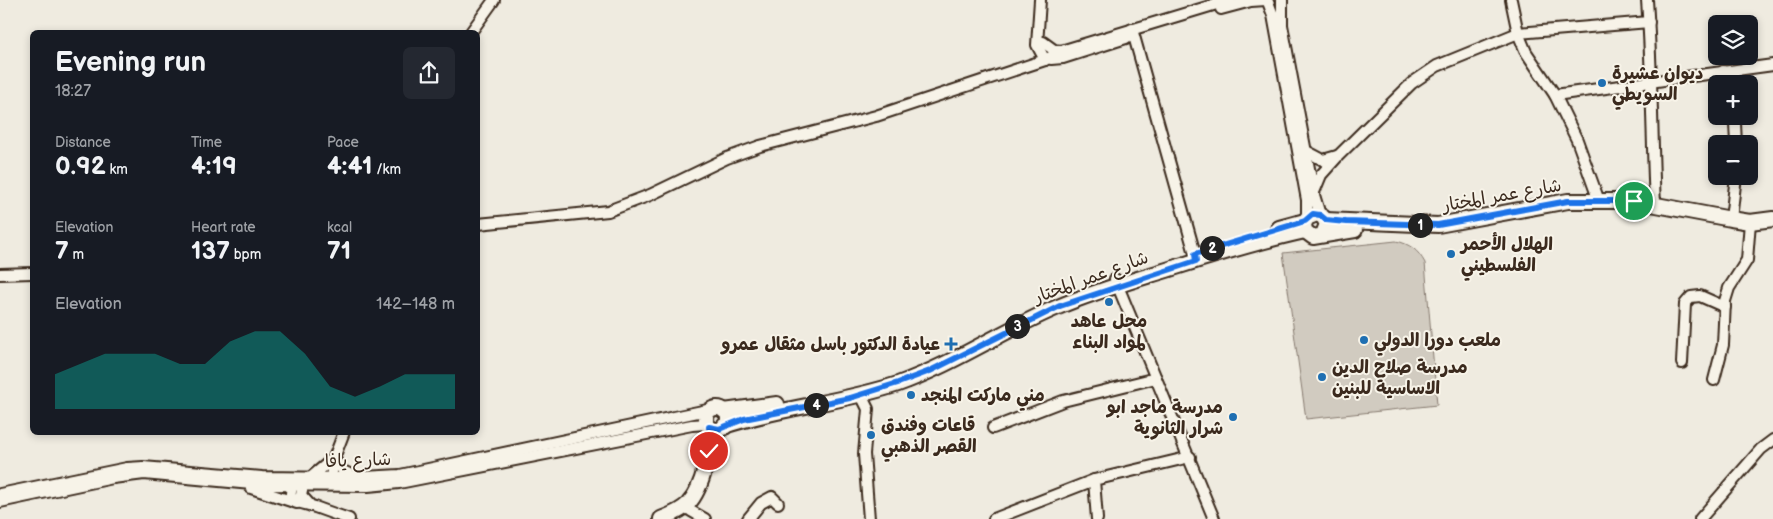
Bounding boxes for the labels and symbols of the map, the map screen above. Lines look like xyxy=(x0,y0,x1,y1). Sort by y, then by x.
place label: ديوان عشيرة السويطي xyxy=(1612,63,1703,110)
marker: ديوان عشيرة السويطي xyxy=(1596,77,1608,89)
street label: شارع عمر المختار xyxy=(1439,175,1563,218)
pin xyxy=(1613,180,1655,222)
pin: 1 xyxy=(1408,212,1432,238)
place label: الهلال الأحمر الفلسطيني xyxy=(1459,232,1553,281)
pin: 2 xyxy=(1200,236,1224,260)
street label: شارع عمر المختار xyxy=(1029,247,1152,310)
marker: الهلال الأحمر الفلسطيني xyxy=(1445,248,1457,260)
marker: محل عاهد لمواد البناء xyxy=(1103,296,1115,308)
place label: محل عاهد لمواد البناء xyxy=(1071,311,1147,353)
pin: 3 xyxy=(1004,314,1030,338)
place label: ملعب دورا الدولي xyxy=(1374,330,1501,356)
place label: عيادة الدكتور باسل مثقال عمرو xyxy=(719,334,940,356)
marker: ملعب دورا الدولي xyxy=(1358,334,1370,346)
marker: عيادة الدكتور باسل مثقال عمرو xyxy=(944,337,958,351)
place label: مدرسة صلاح الدين الاساسية للبنين xyxy=(1332,357,1468,399)
marker: مدرسة صلاح الدين الاساسية للبنين xyxy=(1316,371,1328,383)
place label: مني ماركت المنجد xyxy=(921,385,1045,411)
marker: مني ماركت المنجد xyxy=(905,389,917,401)
pin: 4 xyxy=(804,392,828,418)
place label: مدرسة ماجد ابو شرار الثانوية xyxy=(1105,397,1223,440)
marker: مدرسة ماجد ابو شرار الثانوية xyxy=(1227,411,1239,423)
place label: قاعات وفندق القصر الذهبي xyxy=(881,415,977,462)
marker: قاعات وفندق القصر الذهبي xyxy=(865,429,877,441)
pin xyxy=(688,430,730,472)
street label: شارع يافا xyxy=(324,449,392,473)

